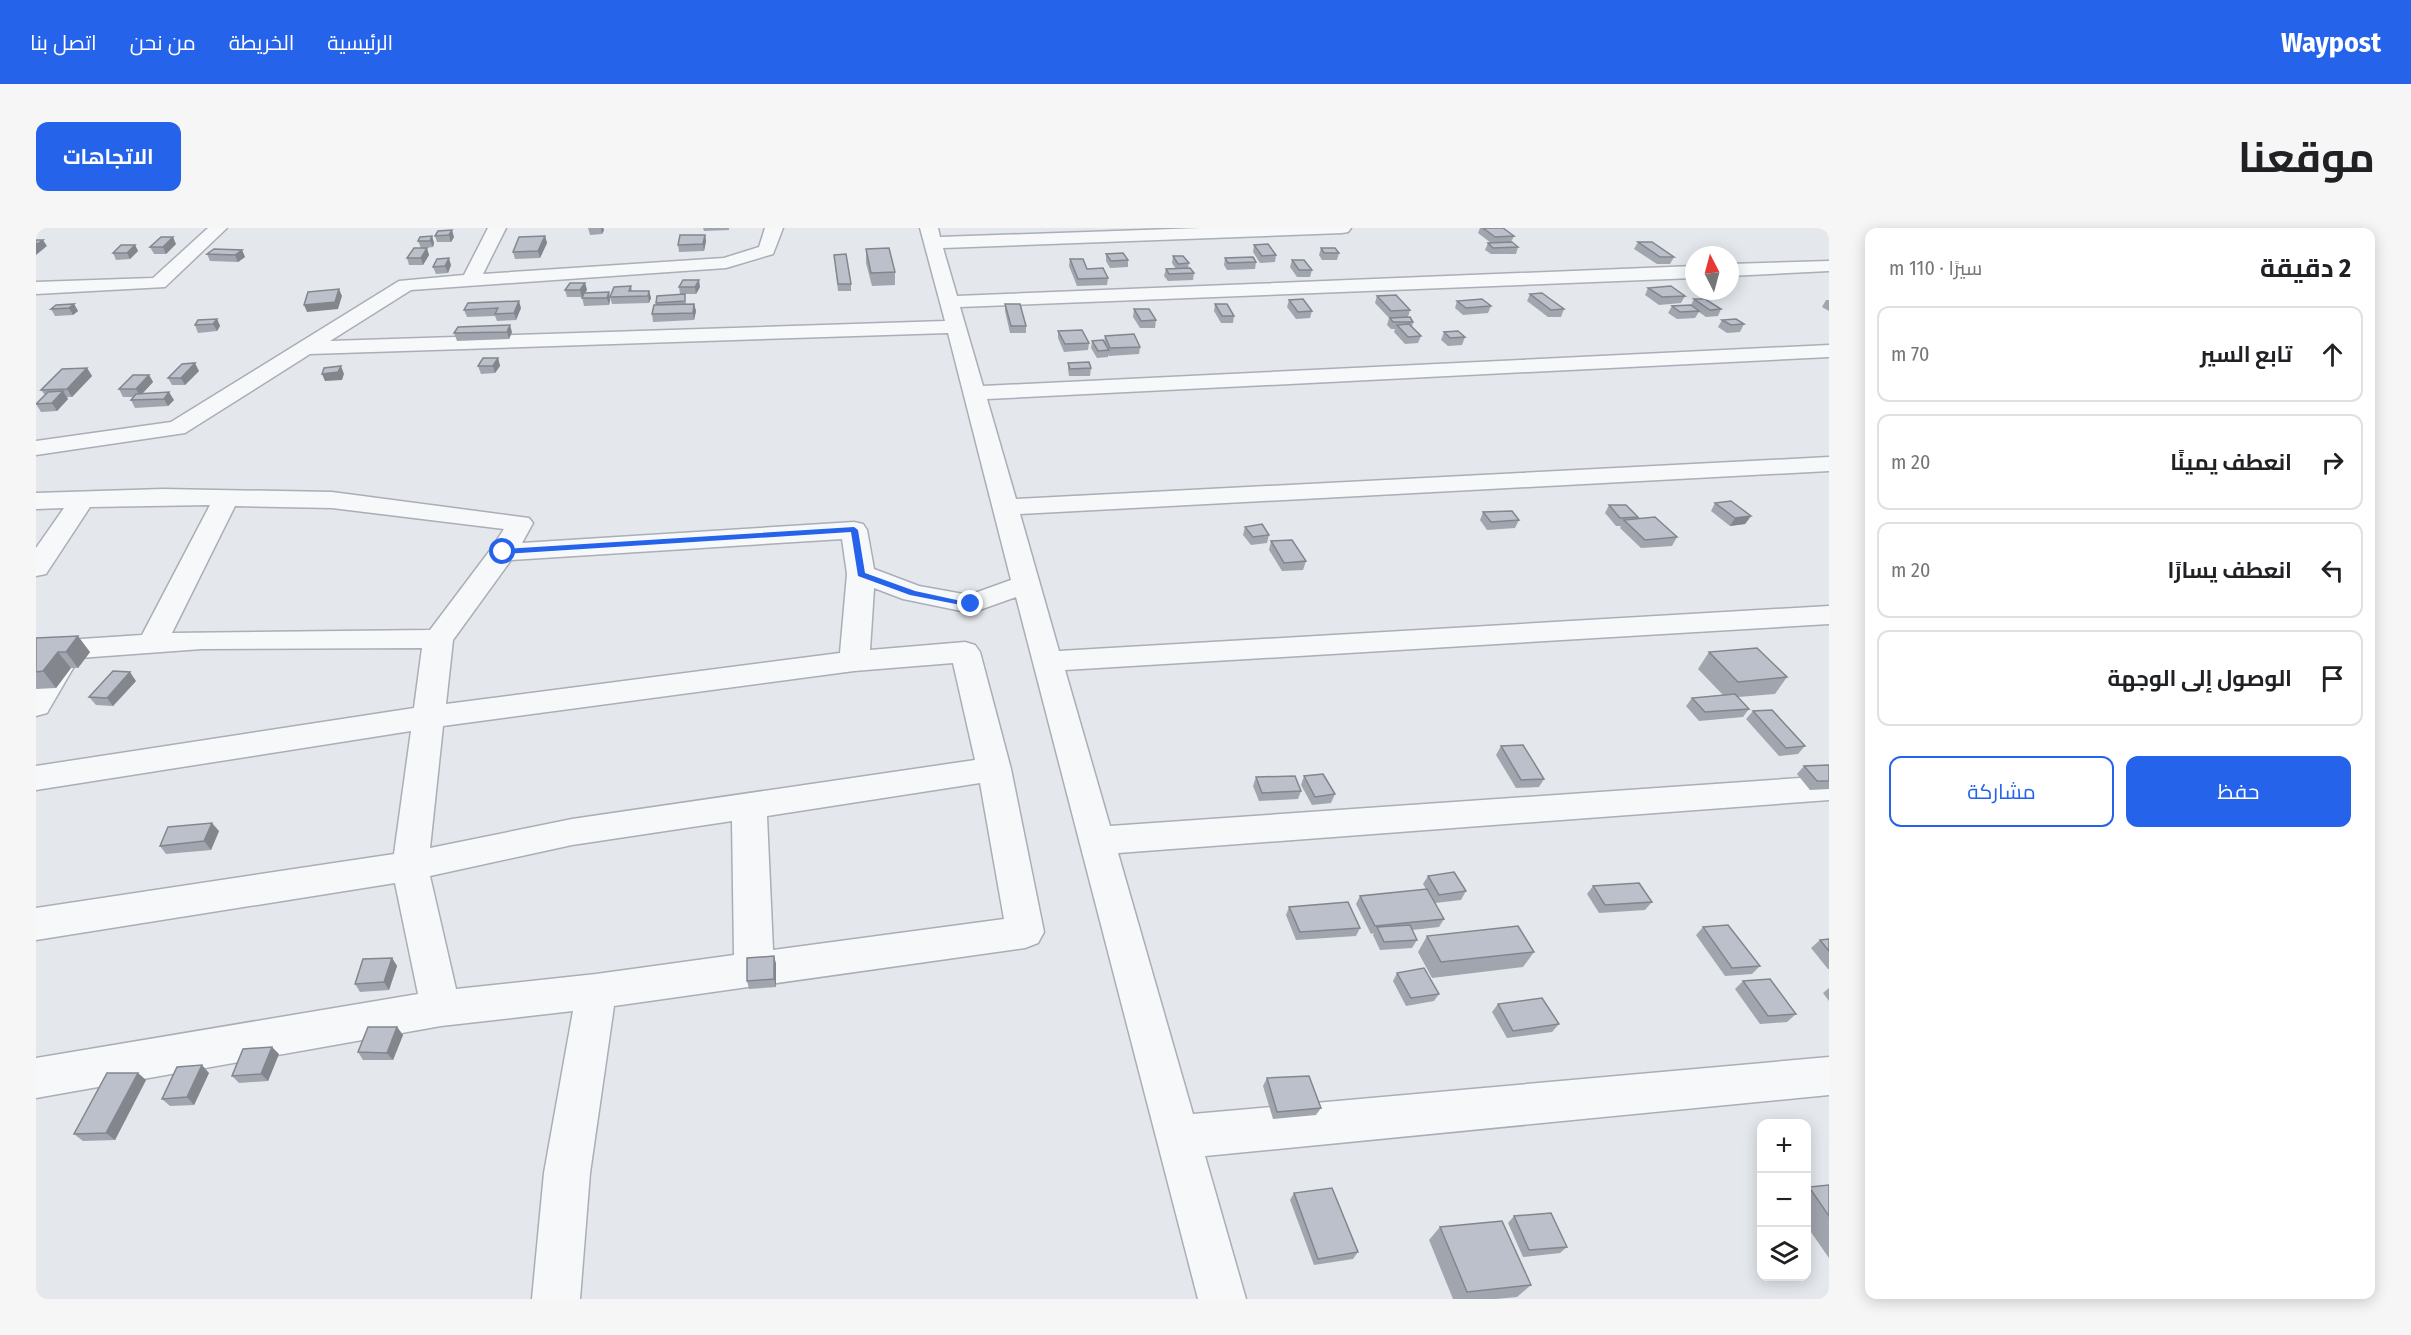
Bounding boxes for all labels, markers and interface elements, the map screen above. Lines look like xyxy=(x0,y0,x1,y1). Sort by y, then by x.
text: Waypost xyxy=(2281,26,2381,59)
text: اتصل بنا xyxy=(30,30,97,56)
text: من نحن xyxy=(130,30,196,56)
text: الخريطة xyxy=(229,30,294,56)
text: الرئيسية xyxy=(327,30,393,56)
button: الاتجاهات xyxy=(36,122,181,191)
text: موقعنا xyxy=(2238,133,2375,183)
north arrow xyxy=(1685,246,1739,300)
text: 2 دقيقة xyxy=(2260,253,2351,284)
text: سيرًا · 110 m xyxy=(1889,256,1982,280)
icon: ahead xyxy=(2316,338,2349,371)
text: تابع السير xyxy=(2200,341,2292,368)
text: 70 m xyxy=(1891,342,1929,366)
icon: right xyxy=(2316,446,2349,479)
text: انعطف يمينًا xyxy=(2170,449,2292,476)
text: 20 m xyxy=(1891,450,1930,474)
route start xyxy=(489,538,515,564)
icon: left xyxy=(2316,554,2349,587)
text: انعطف يسارًا xyxy=(2167,557,2292,584)
text: 20 m xyxy=(1891,558,1930,582)
route end xyxy=(957,590,983,616)
icon: arrive xyxy=(2316,662,2349,695)
text: الوصول إلى الوجهة xyxy=(2108,665,2292,692)
button: مشاركة xyxy=(1889,756,2114,827)
button: حفظ xyxy=(2126,756,2351,827)
map controls xyxy=(1757,1119,1811,1281)
button: + xyxy=(1757,1119,1811,1173)
button: − xyxy=(1757,1173,1811,1227)
button: layers xyxy=(1757,1227,1811,1281)

